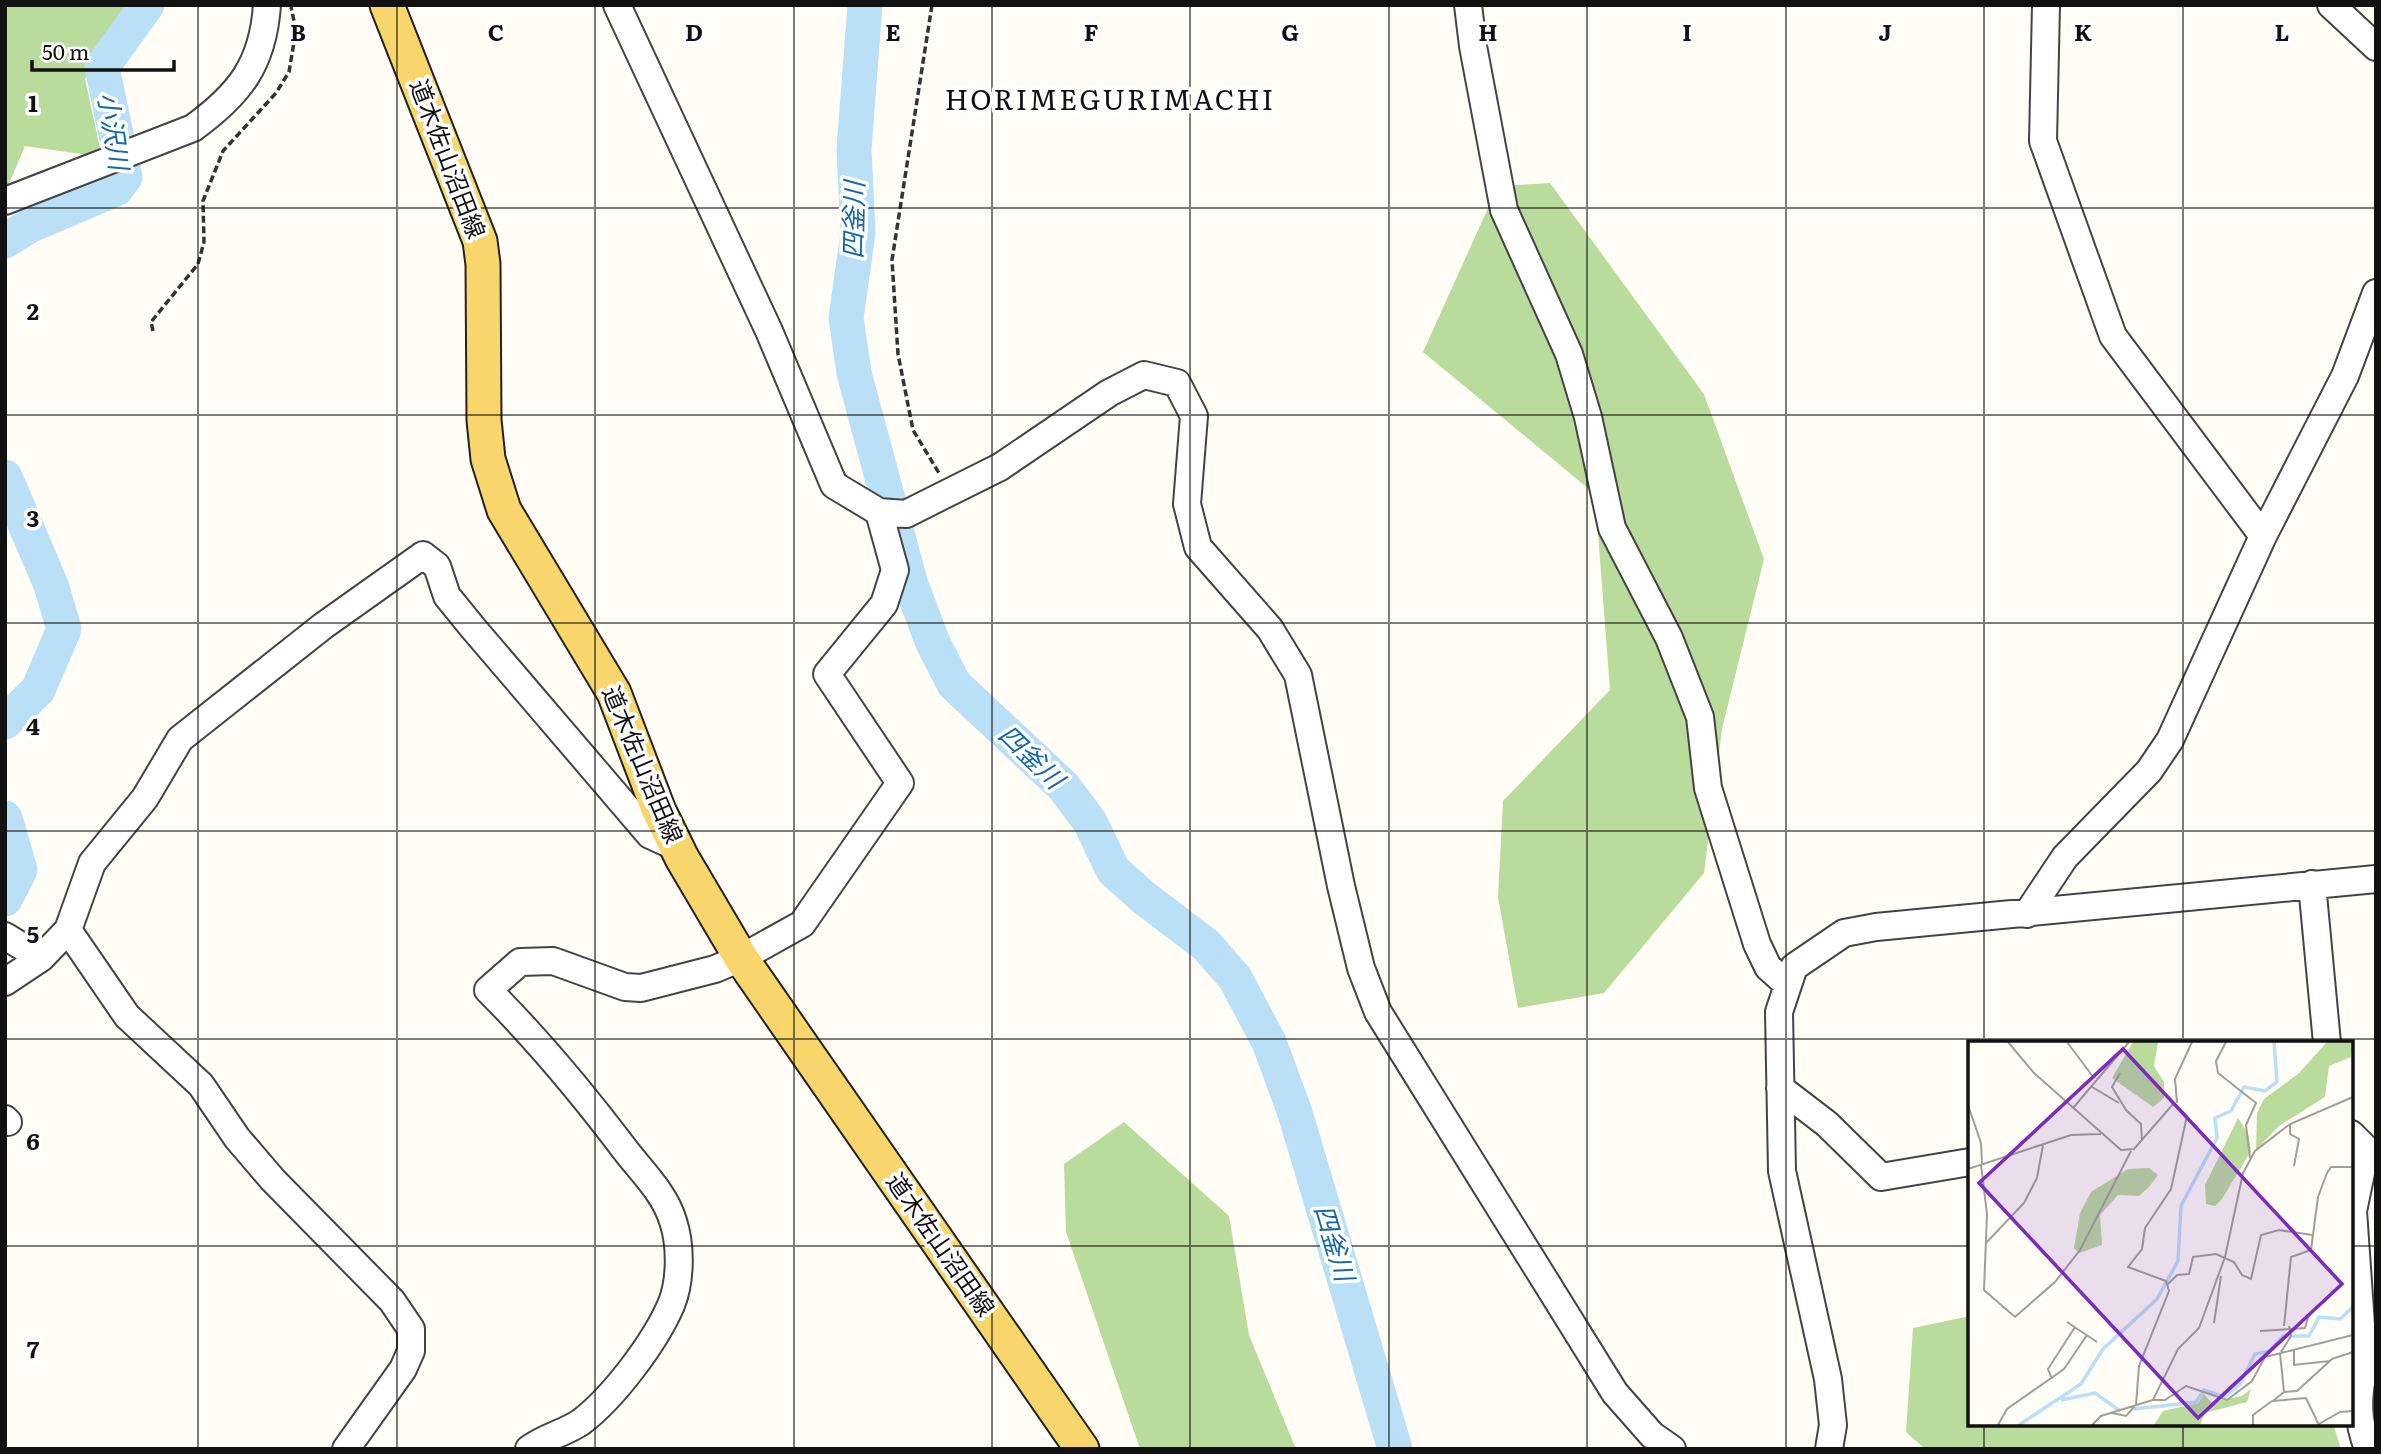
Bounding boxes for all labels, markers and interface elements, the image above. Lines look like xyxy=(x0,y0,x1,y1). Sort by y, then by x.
text: B xyxy=(290,14,306,48)
text: C xyxy=(488,14,504,48)
text: D xyxy=(685,14,703,48)
text: E xyxy=(885,14,901,48)
text: F xyxy=(1084,14,1099,48)
text: G xyxy=(1281,14,1299,48)
text: H xyxy=(1478,14,1498,48)
text: I xyxy=(1682,14,1692,48)
text: J xyxy=(1878,14,1892,48)
text: K xyxy=(2074,14,2092,48)
text: L xyxy=(2275,14,2289,48)
scale bar xyxy=(32,28,173,72)
text: 50 m xyxy=(42,35,89,66)
street label: 道木佐山沼田線 xyxy=(403,73,496,243)
district label: HORIMEGURIMACHI xyxy=(945,77,1275,119)
text: 1 xyxy=(28,85,38,119)
water label: 小沢川 xyxy=(90,89,141,175)
water label: 四釜川 xyxy=(831,178,872,259)
text: 2 xyxy=(27,293,39,327)
text: 3 xyxy=(27,500,39,534)
street label: 道木佐山沼田線 xyxy=(595,680,693,848)
text: 4 xyxy=(26,708,40,742)
water label: 四釜川 xyxy=(991,714,1076,798)
text: 5 xyxy=(27,916,39,950)
inset map xyxy=(1968,1041,2353,1426)
text: 6 xyxy=(26,1123,40,1157)
street label: 道木佐山沼田線 xyxy=(880,1165,1005,1322)
water label: 四釜川 xyxy=(1306,1199,1367,1288)
text: 7 xyxy=(27,1331,40,1365)

